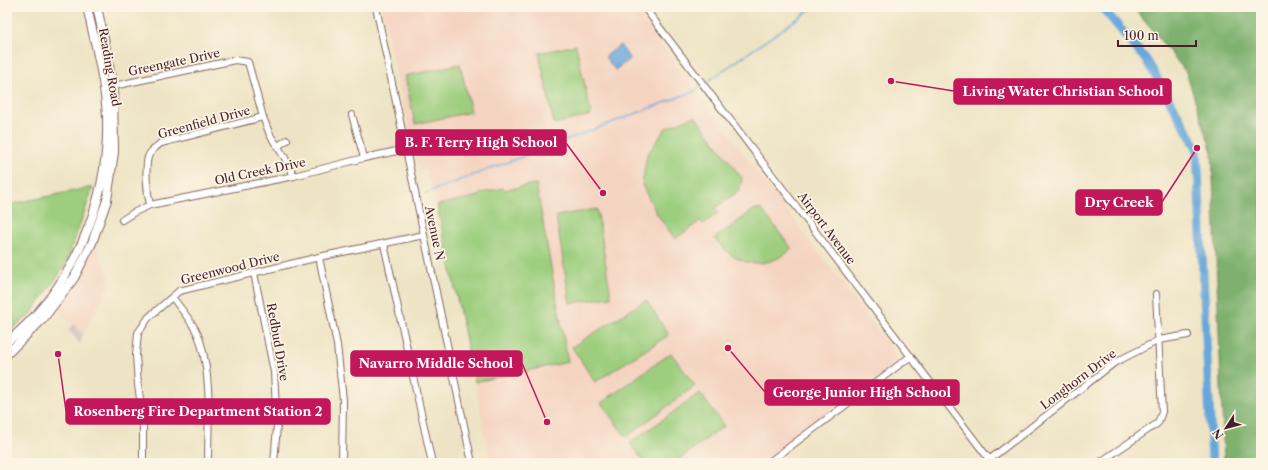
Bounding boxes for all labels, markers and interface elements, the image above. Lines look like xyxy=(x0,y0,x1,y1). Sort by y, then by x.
scale bar xyxy=(1118,22,1196,48)
street label: Reading Road xyxy=(96,27,124,108)
text: 100 m xyxy=(1124,28,1159,43)
street label: Greengate Drive xyxy=(127,45,222,79)
callout: Living Water Christian School xyxy=(954,79,1171,104)
text: Living Water Christian School xyxy=(962,83,1164,99)
street label: Greenfield Drive xyxy=(156,102,252,142)
callout: B. F. Terry High School xyxy=(396,130,566,155)
text: B. F. Terry High School xyxy=(405,134,558,150)
street label: Old Creek Drive xyxy=(213,154,307,188)
street label: Airport Avenue xyxy=(794,188,859,267)
callout: Dry Creek xyxy=(1076,190,1162,215)
text: Dry Creek xyxy=(1084,194,1154,210)
street label: Avenue N xyxy=(422,203,448,262)
street label: Greenwood Drive xyxy=(179,248,281,288)
street label: Redbud Drive xyxy=(264,302,292,383)
street label: Longhorn Drive xyxy=(1037,345,1119,412)
callout: Navarro Middle School xyxy=(351,351,522,376)
text: Navarro Middle School xyxy=(359,355,514,371)
callout: George Junior High School xyxy=(765,380,959,405)
text: George Junior High School xyxy=(773,384,952,400)
callout: Rosenberg Fire Department Station 2 xyxy=(66,399,330,424)
text: Rosenberg Fire Department Station 2 xyxy=(74,403,323,419)
north arrow xyxy=(1206,408,1246,448)
text: N xyxy=(1209,426,1226,442)

